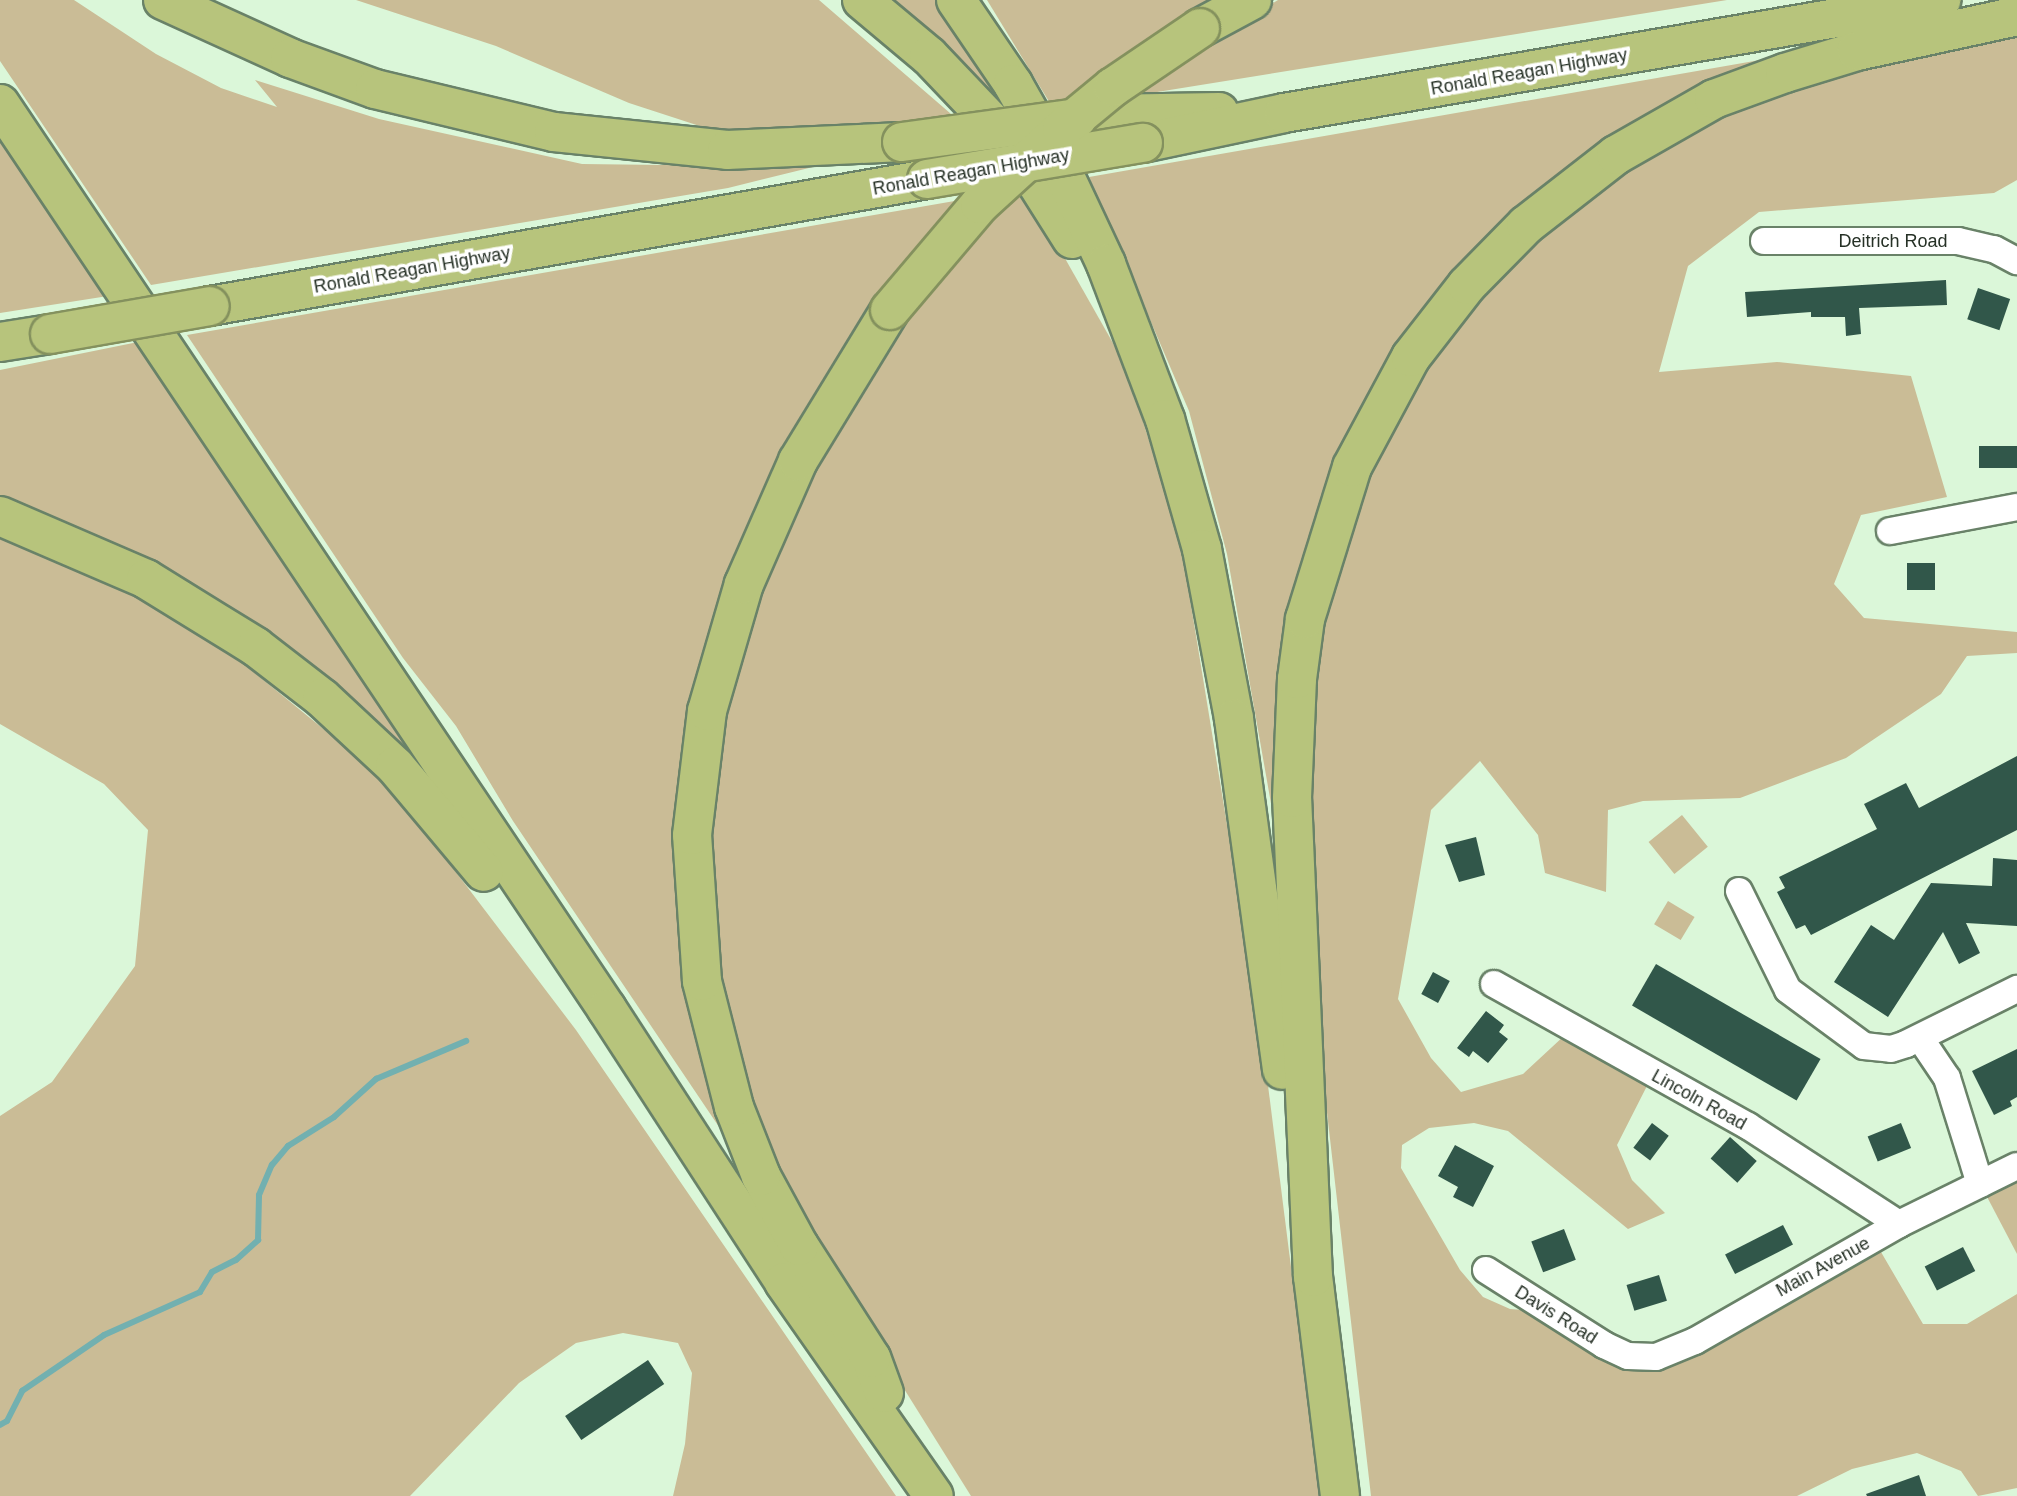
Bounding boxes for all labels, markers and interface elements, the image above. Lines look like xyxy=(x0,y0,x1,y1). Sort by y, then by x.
street label: Ronald Reagan Highway xyxy=(1429,44,1629,100)
street label: Ronald Reagan Highway xyxy=(871,144,1071,200)
street label: Deitrich Road xyxy=(1838,230,1948,252)
street label: Ronald Reagan Highway xyxy=(312,242,512,298)
street label: Lincoln Road xyxy=(1648,1065,1750,1135)
street label: Main Avenue xyxy=(1772,1232,1874,1302)
street label: Davis Road xyxy=(1511,1281,1601,1349)

